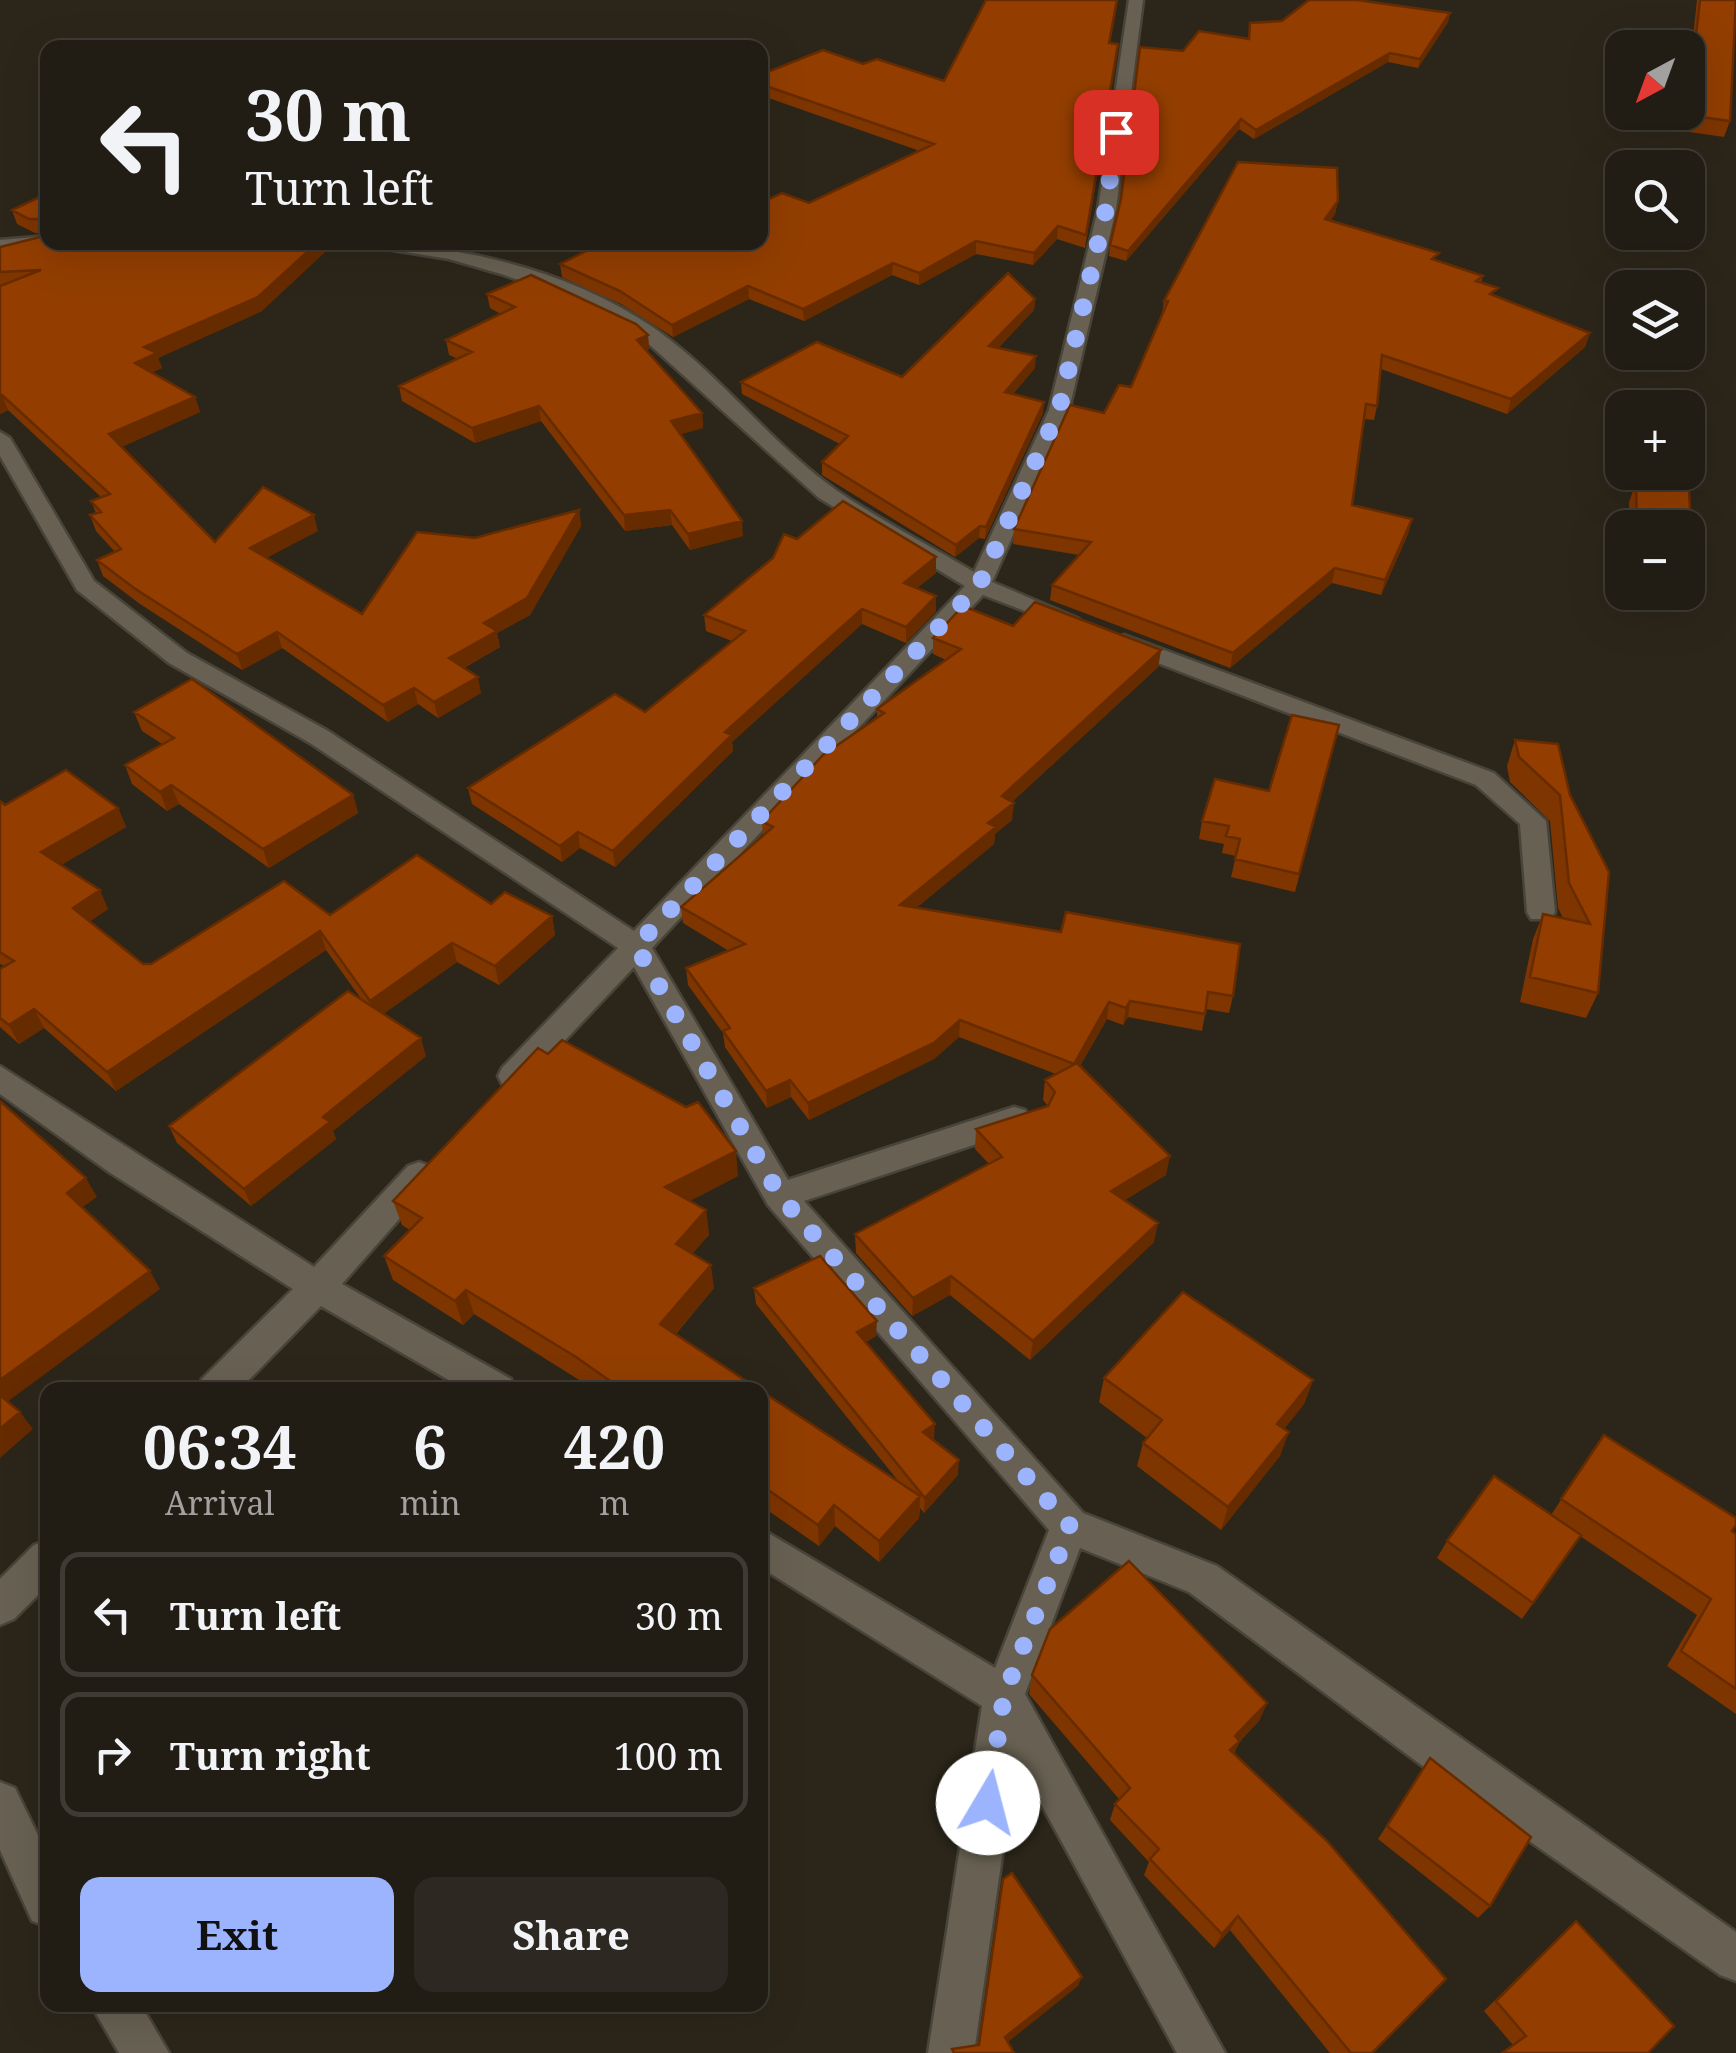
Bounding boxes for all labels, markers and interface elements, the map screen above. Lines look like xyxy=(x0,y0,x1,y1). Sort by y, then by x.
north arrow xyxy=(1605,30,1705,130)
map controls xyxy=(1605,30,1705,610)
text: 30 m xyxy=(245,66,411,162)
icon: left xyxy=(80,80,210,210)
pin xyxy=(1074,90,1159,175)
icon: arrive xyxy=(1089,105,1144,160)
button: search xyxy=(1605,150,1705,250)
text: Turn left xyxy=(245,157,434,218)
button: layers xyxy=(1605,270,1705,370)
button: + xyxy=(1605,390,1705,490)
button: − xyxy=(1605,510,1705,610)
text: 06:34 xyxy=(143,1405,297,1487)
text: 6 xyxy=(413,1405,447,1487)
text: 420 xyxy=(563,1405,665,1487)
text: Arrival xyxy=(165,1481,274,1524)
text: min xyxy=(400,1481,461,1524)
text: m xyxy=(599,1481,629,1524)
icon: left xyxy=(85,1587,140,1642)
text: Turn left xyxy=(170,1589,341,1641)
text: 30 m xyxy=(635,1589,723,1641)
icon: right xyxy=(85,1727,140,1782)
text: Turn right xyxy=(170,1729,371,1781)
text: 100 m xyxy=(613,1729,723,1781)
position arrow xyxy=(936,1751,1040,1855)
button: Exit xyxy=(80,1877,394,1992)
button: Share xyxy=(414,1877,728,1992)

